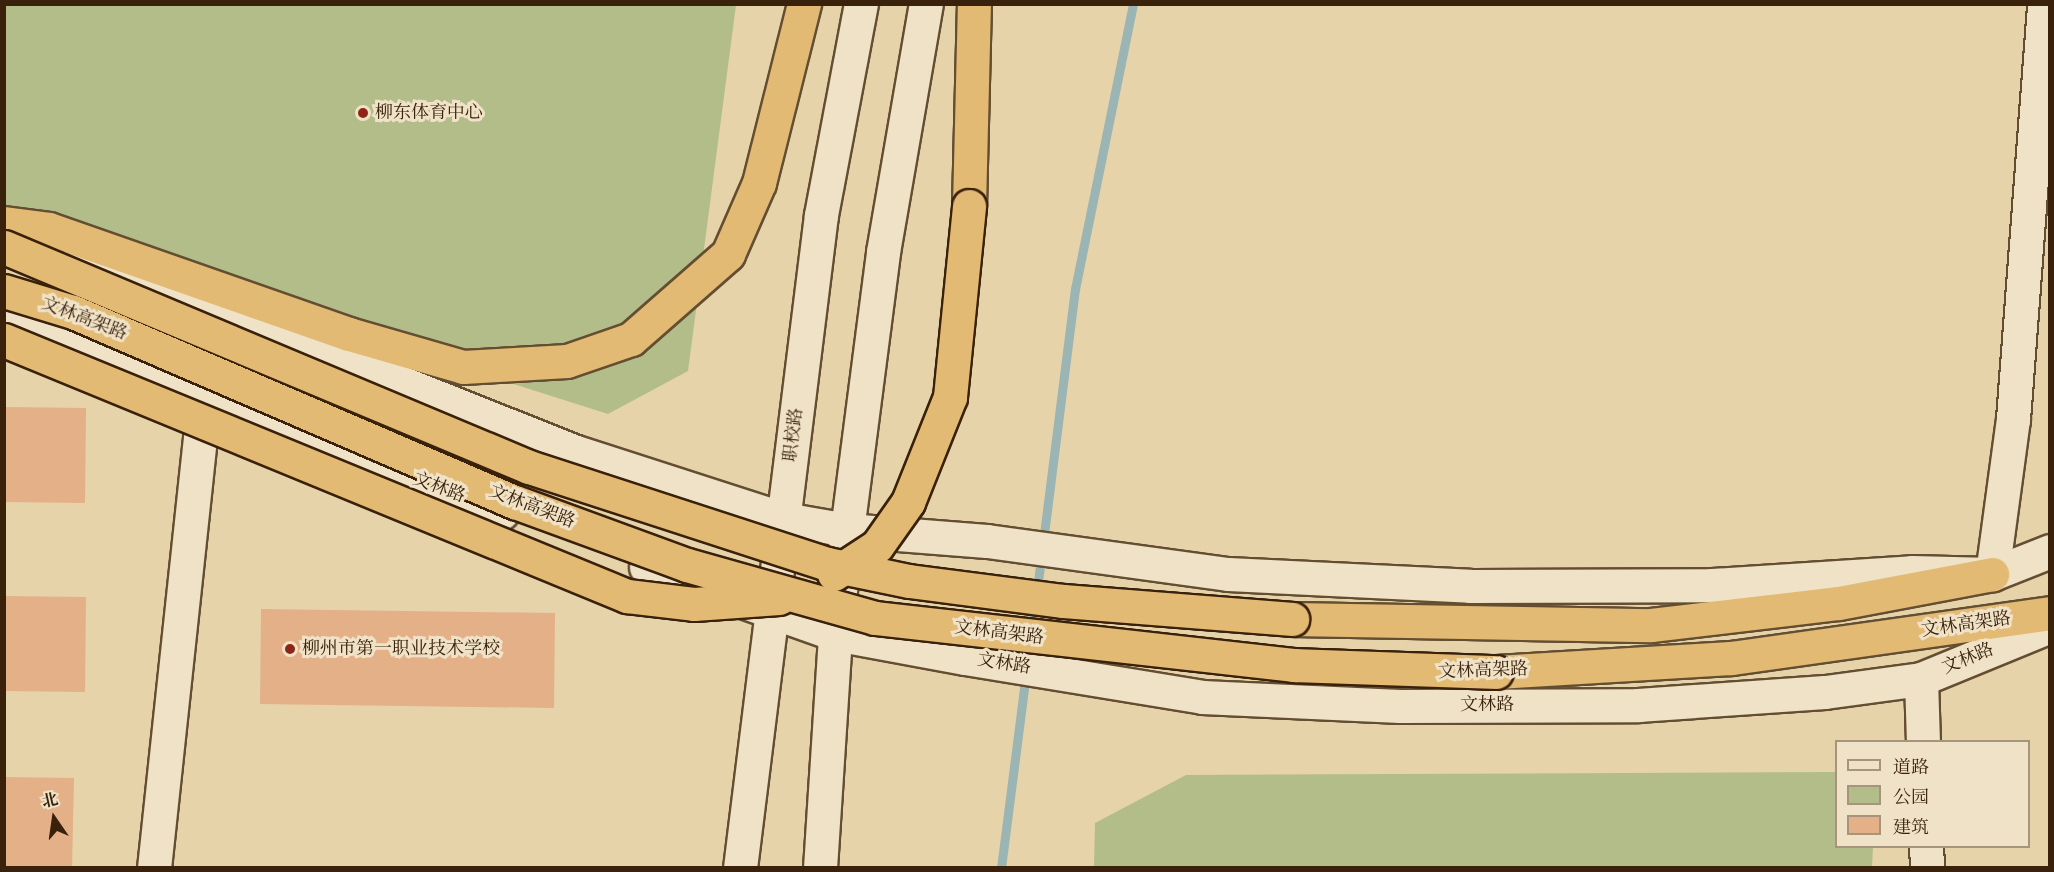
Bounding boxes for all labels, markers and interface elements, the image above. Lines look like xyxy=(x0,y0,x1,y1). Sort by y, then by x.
place label: 柳东体育中心 xyxy=(375,102,483,124)
marker: 柳东体育中心 xyxy=(356,106,370,120)
street label: 文林高架路 xyxy=(38,293,130,345)
street label: 职校路 xyxy=(780,407,808,463)
street label: 文林路 xyxy=(410,468,468,508)
street label: 文林高架路 xyxy=(486,481,578,533)
street label: 文林高架路 xyxy=(1920,608,2012,642)
street label: 文林高架路 xyxy=(953,617,1045,649)
place label: 柳州市第一职业技术学校 xyxy=(302,638,500,660)
street label: 文林路 xyxy=(1939,639,1997,679)
marker: 柳州市第一职业技术学校 xyxy=(283,642,297,656)
street label: 文林路 xyxy=(976,649,1032,679)
street label: 文林高架路 xyxy=(1438,659,1528,683)
street label: 文林路 xyxy=(1460,694,1514,716)
legend xyxy=(1835,740,2030,848)
text: 道路 xyxy=(1893,756,1929,779)
text: 公园 xyxy=(1893,786,1929,809)
north arrow xyxy=(24,788,84,848)
text: 北 xyxy=(40,789,60,812)
text: 建筑 xyxy=(1893,816,1929,839)

